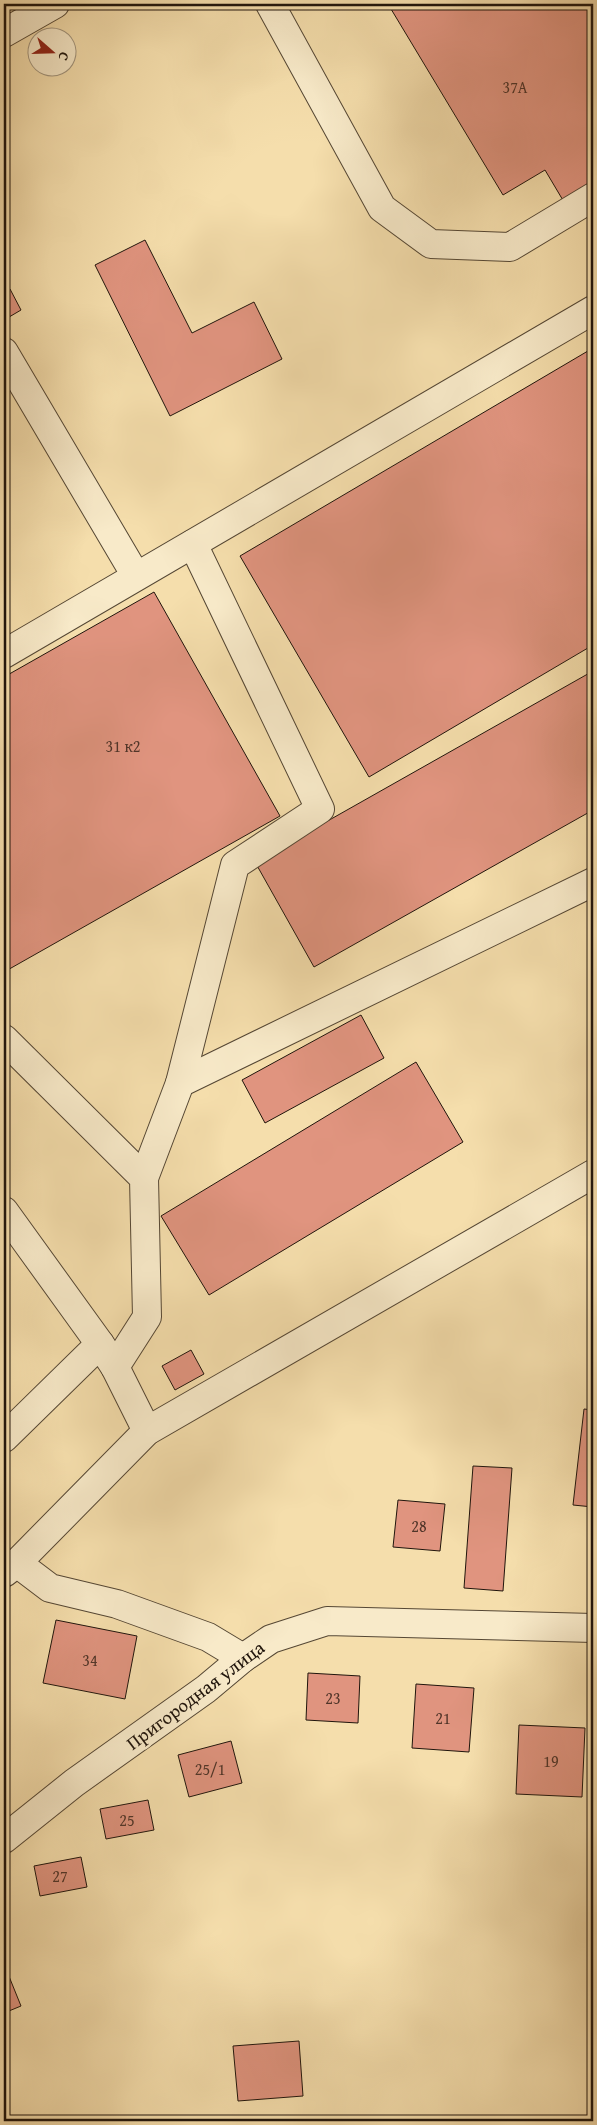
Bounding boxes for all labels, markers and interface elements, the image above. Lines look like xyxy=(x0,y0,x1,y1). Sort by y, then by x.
north arrow xyxy=(28,28,78,78)
text: С xyxy=(53,49,75,64)
house number: 37А xyxy=(502,75,528,99)
house number: 31 к2 xyxy=(105,734,141,758)
house number: 28 xyxy=(411,1514,427,1538)
street label: Пригородная улица xyxy=(120,1634,270,1756)
house number: 34 xyxy=(82,1648,98,1672)
house number: 23 xyxy=(325,1686,341,1710)
house number: 21 xyxy=(435,1706,451,1730)
house number: 19 xyxy=(543,1749,559,1773)
house number: 25/1 xyxy=(195,1757,225,1781)
house number: 25 xyxy=(119,1808,135,1832)
house number: 27 xyxy=(52,1864,68,1888)

